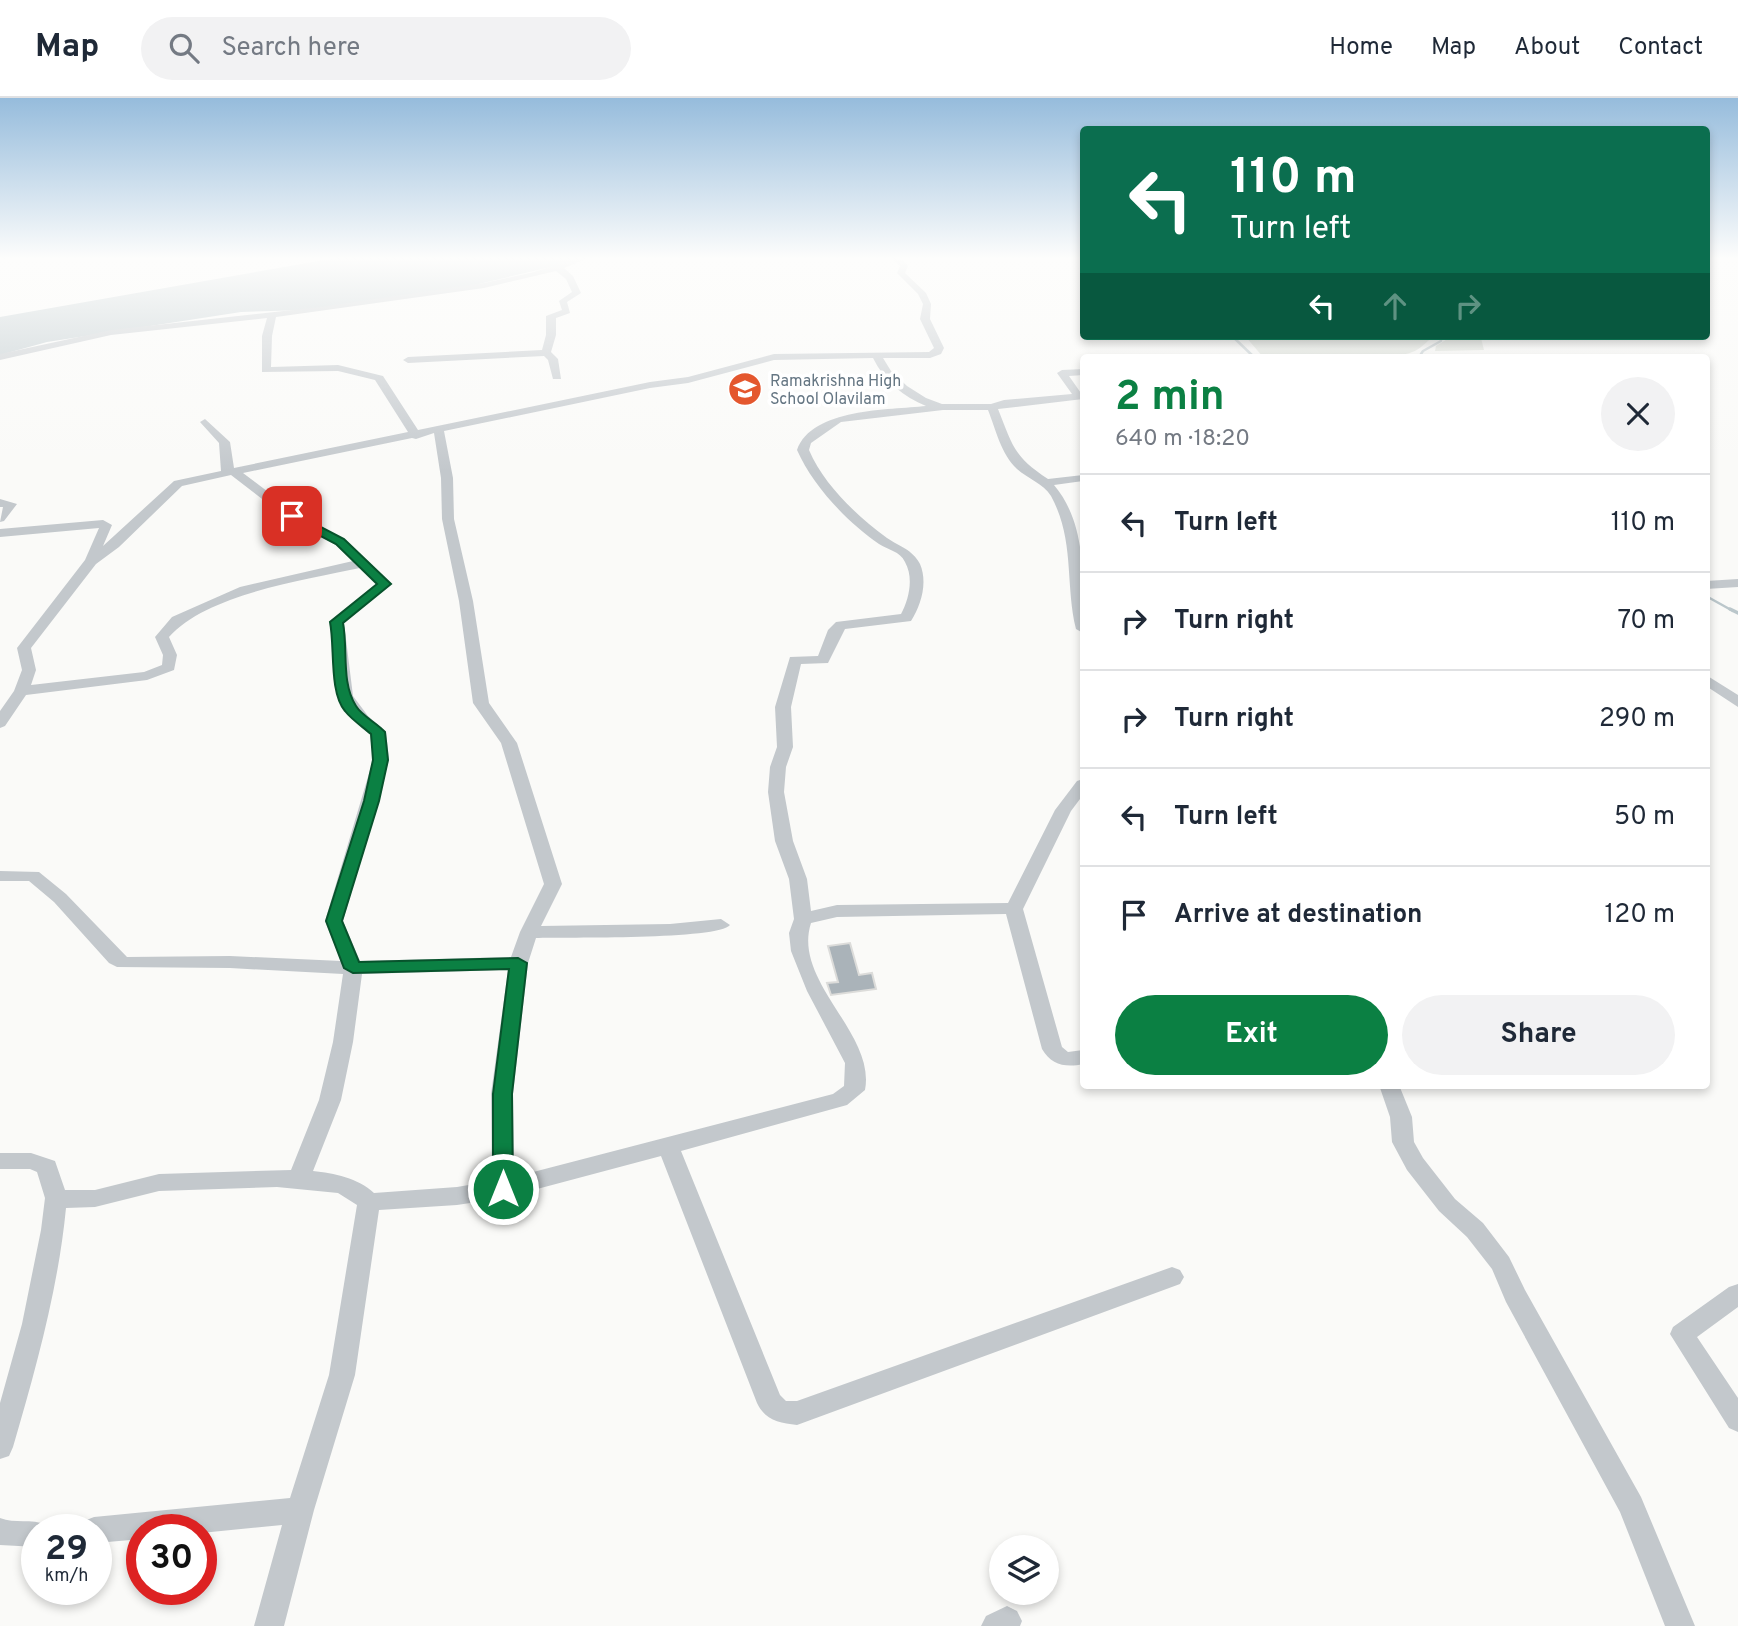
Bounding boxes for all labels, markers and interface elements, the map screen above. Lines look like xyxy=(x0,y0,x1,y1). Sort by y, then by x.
search box xyxy=(141,17,631,80)
text: Map xyxy=(35,27,99,69)
icon: search xyxy=(165,29,203,67)
text: Search here xyxy=(221,32,360,65)
text: Home xyxy=(1329,33,1393,63)
text: Map xyxy=(1431,33,1476,63)
text: About xyxy=(1514,33,1580,63)
text: Contact xyxy=(1618,33,1703,63)
text: 110 m xyxy=(1230,149,1357,211)
icon: left xyxy=(1115,154,1206,245)
text: Turn left xyxy=(1230,210,1351,250)
icon: left xyxy=(1303,287,1341,325)
icon: ahead xyxy=(1376,287,1414,325)
icon: right xyxy=(1449,287,1487,325)
school or university icon: Ramakrishna High School Olavilam xyxy=(726,370,764,408)
place label: Ramakrishna High School Olavilam xyxy=(770,372,901,410)
text: 2 min xyxy=(1115,372,1225,425)
button: close xyxy=(1601,377,1675,451)
text: 640 m · 18:20 xyxy=(1115,425,1250,454)
pin xyxy=(262,486,322,546)
icon: arrive xyxy=(273,497,311,535)
icon: left xyxy=(1115,504,1153,542)
text: Turn left xyxy=(1174,507,1278,540)
text: 110 m xyxy=(1611,507,1675,540)
icon: right xyxy=(1115,602,1153,640)
text: Turn right xyxy=(1174,605,1294,638)
text: 70 m xyxy=(1617,605,1675,638)
icon: right xyxy=(1115,700,1153,738)
text: Turn right xyxy=(1174,703,1294,736)
text: 290 m xyxy=(1599,703,1675,736)
icon: left xyxy=(1115,798,1153,836)
text: Turn left xyxy=(1174,801,1278,834)
text: 50 m xyxy=(1614,801,1675,834)
icon: arrive xyxy=(1115,896,1153,934)
text: Arrive at destination xyxy=(1174,899,1422,932)
text: 120 m xyxy=(1605,899,1675,932)
button: Exit xyxy=(1115,995,1388,1075)
button: Share xyxy=(1402,995,1675,1075)
position arrow xyxy=(466,1152,540,1226)
speed limit sign: 30 xyxy=(126,1514,217,1605)
text: 29 xyxy=(45,1528,88,1572)
map controls xyxy=(989,1535,1059,1605)
button: layers xyxy=(989,1535,1059,1605)
text: km/h xyxy=(45,1565,88,1588)

